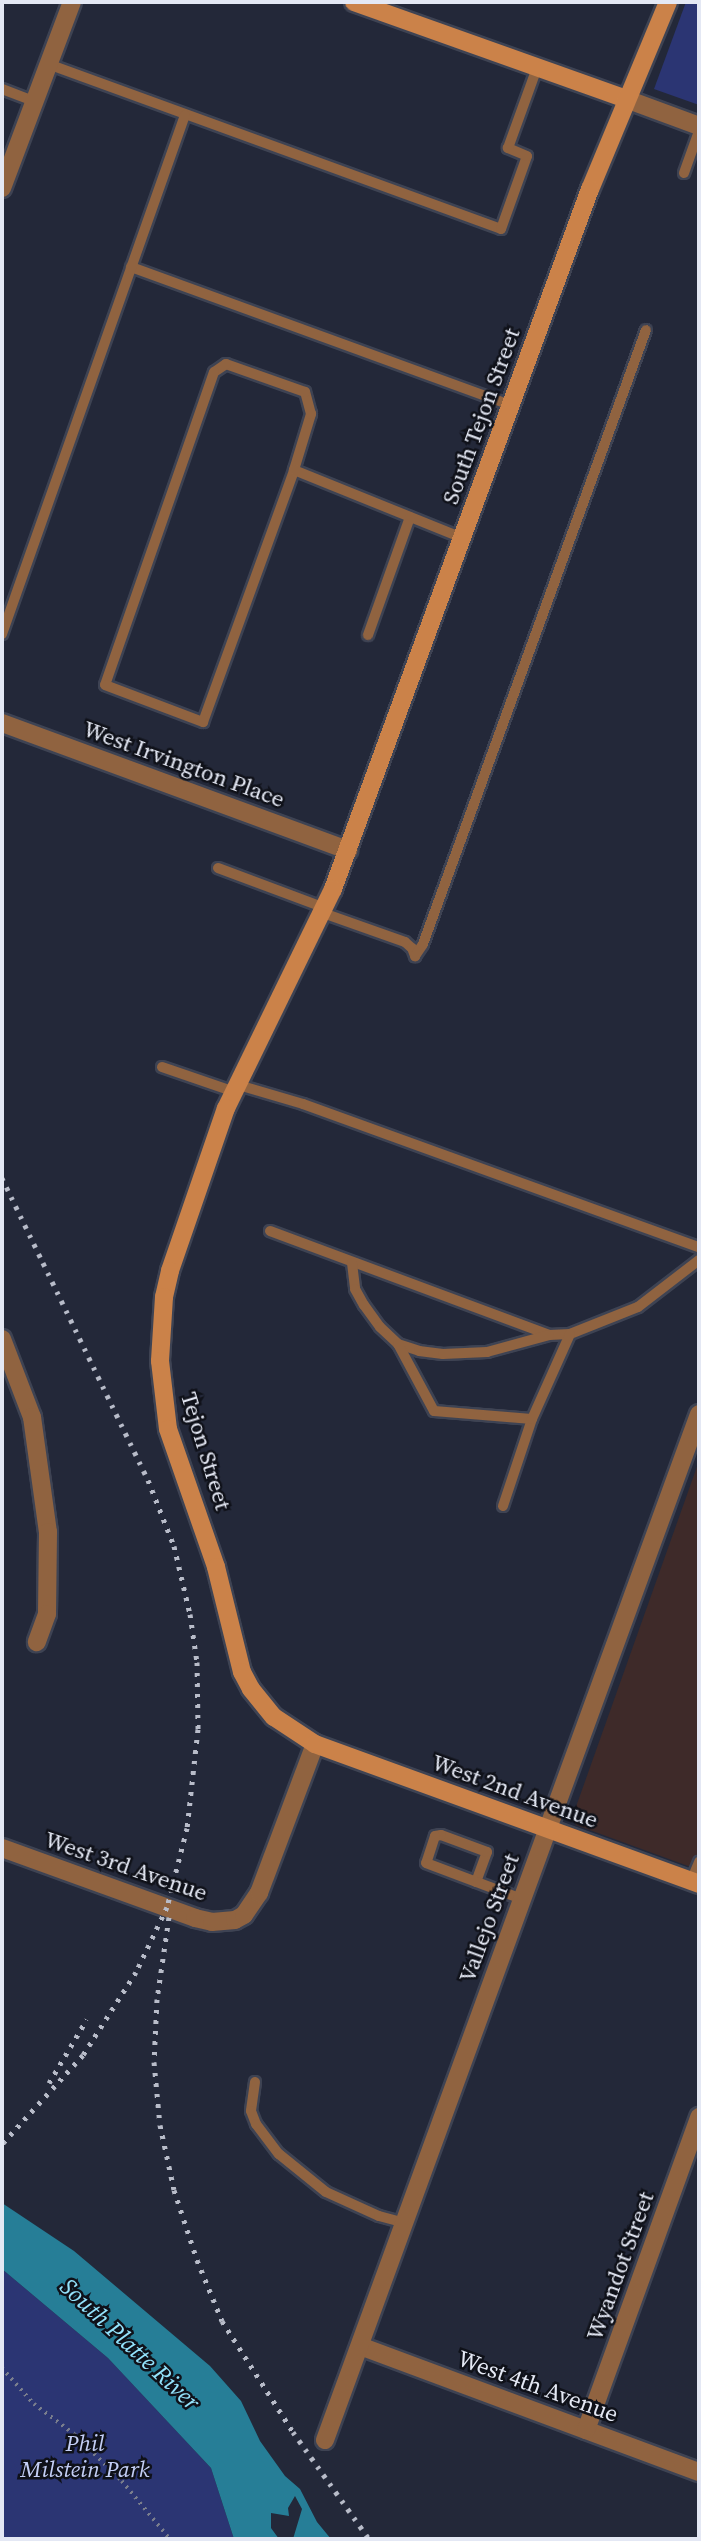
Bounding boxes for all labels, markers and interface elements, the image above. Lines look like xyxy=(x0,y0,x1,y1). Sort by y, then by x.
street label: South Tejon Street xyxy=(436,324,526,508)
street label: West Irvington Place xyxy=(80,715,288,813)
street label: Tejon Street xyxy=(175,1389,237,1513)
street label: West 2nd Avenue xyxy=(428,1748,602,1834)
street label: West 3rd Avenue xyxy=(41,1825,211,1907)
street label: Vallejo Street xyxy=(453,1850,525,1986)
street label: Wyandot Street xyxy=(580,2188,660,2344)
water label: South Platte River xyxy=(54,2272,206,2416)
street label: West 4th Avenue xyxy=(454,2344,622,2428)
park label: Phil Milstein Park xyxy=(20,2429,150,2483)

